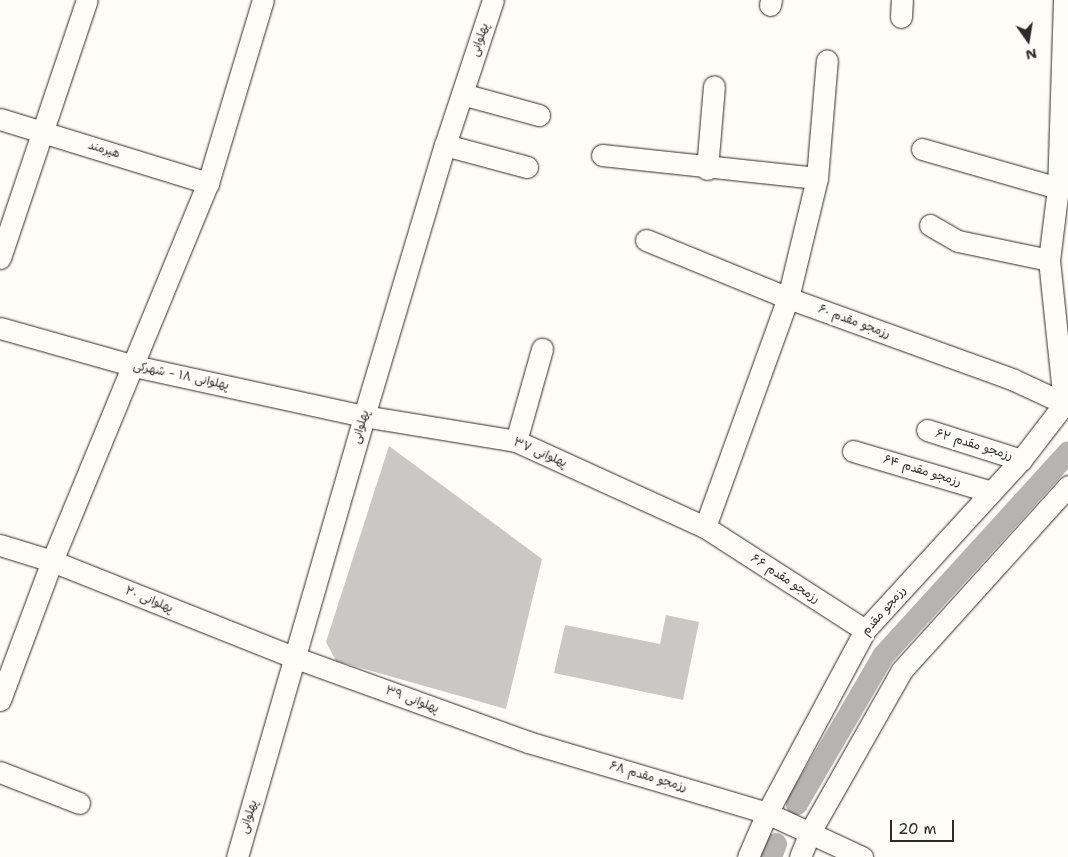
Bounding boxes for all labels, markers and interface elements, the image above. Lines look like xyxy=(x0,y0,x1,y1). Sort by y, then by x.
north arrow xyxy=(1003,15,1053,65)
street label: پهلوانی xyxy=(468,21,492,59)
text: N xyxy=(1024,45,1039,65)
street label: هیرمند xyxy=(86,138,122,162)
street label: رزمجو مقدم ۶۰ xyxy=(816,302,892,342)
street label: پهلوانی ۱۸ - شهرکی xyxy=(132,359,230,393)
street label: پهلوانی xyxy=(349,408,373,446)
street label: رزمجو مقدم ۶۲ xyxy=(934,426,1014,464)
street label: پهلوانی ۳۷ xyxy=(511,435,569,471)
street label: رزمجو مقدم ۶۴ xyxy=(881,452,963,490)
street label: رزمجو مقدم ۶۶ xyxy=(748,551,822,607)
street label: رزمجو مقدم xyxy=(859,583,909,639)
street label: پهلوانی ۲۰ xyxy=(123,584,175,616)
street label: پهلوانی ۳۹ xyxy=(383,684,441,716)
street label: رزمجو مقدم ۶۸ xyxy=(607,759,689,795)
street label: پهلوانی xyxy=(237,798,261,836)
scale bar xyxy=(893,810,957,842)
text: 20 m xyxy=(898,819,937,839)

